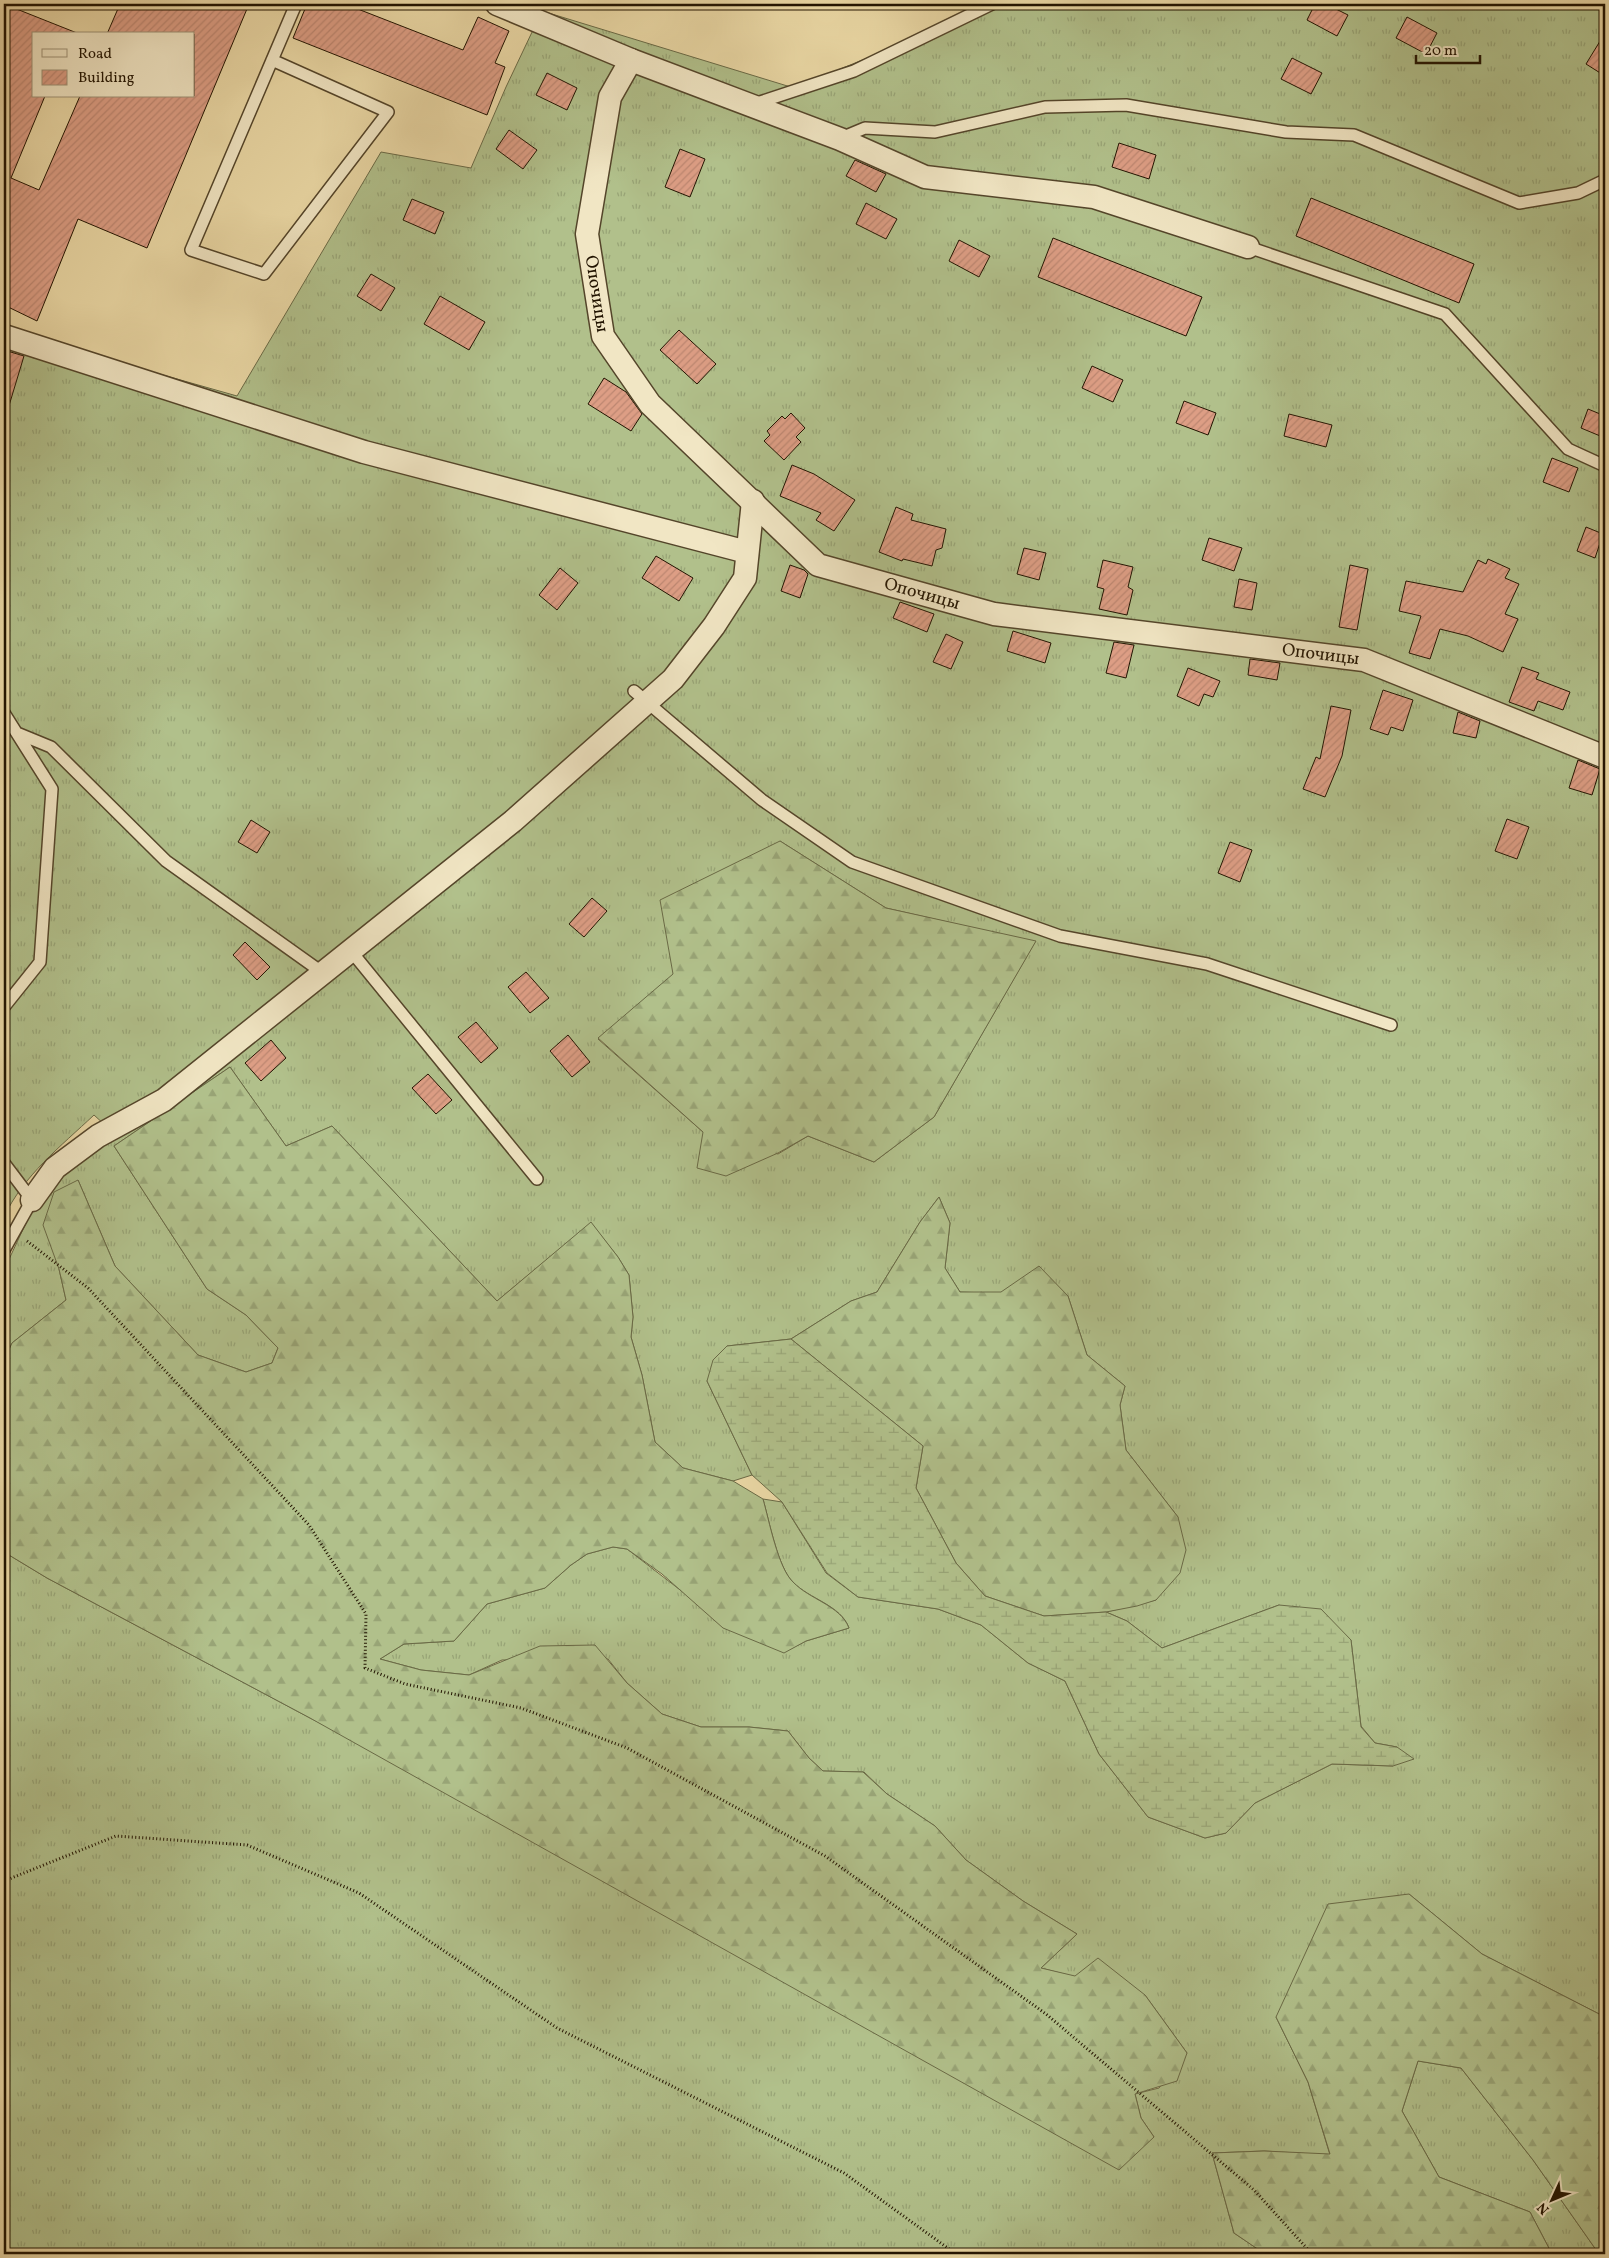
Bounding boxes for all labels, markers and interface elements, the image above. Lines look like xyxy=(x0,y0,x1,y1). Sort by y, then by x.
legend xyxy=(32,32,195,98)
scale bar xyxy=(1416,32,1480,64)
text: 20 m xyxy=(1424,41,1457,62)
text: Road xyxy=(78,44,112,65)
text: Building xyxy=(78,68,135,89)
street label: Опочицы xyxy=(578,253,615,334)
street label: Опочицы xyxy=(881,571,963,616)
street label: Опочицы xyxy=(1281,637,1361,672)
north arrow xyxy=(1526,2176,1576,2226)
text: N xyxy=(1533,2198,1554,2218)

